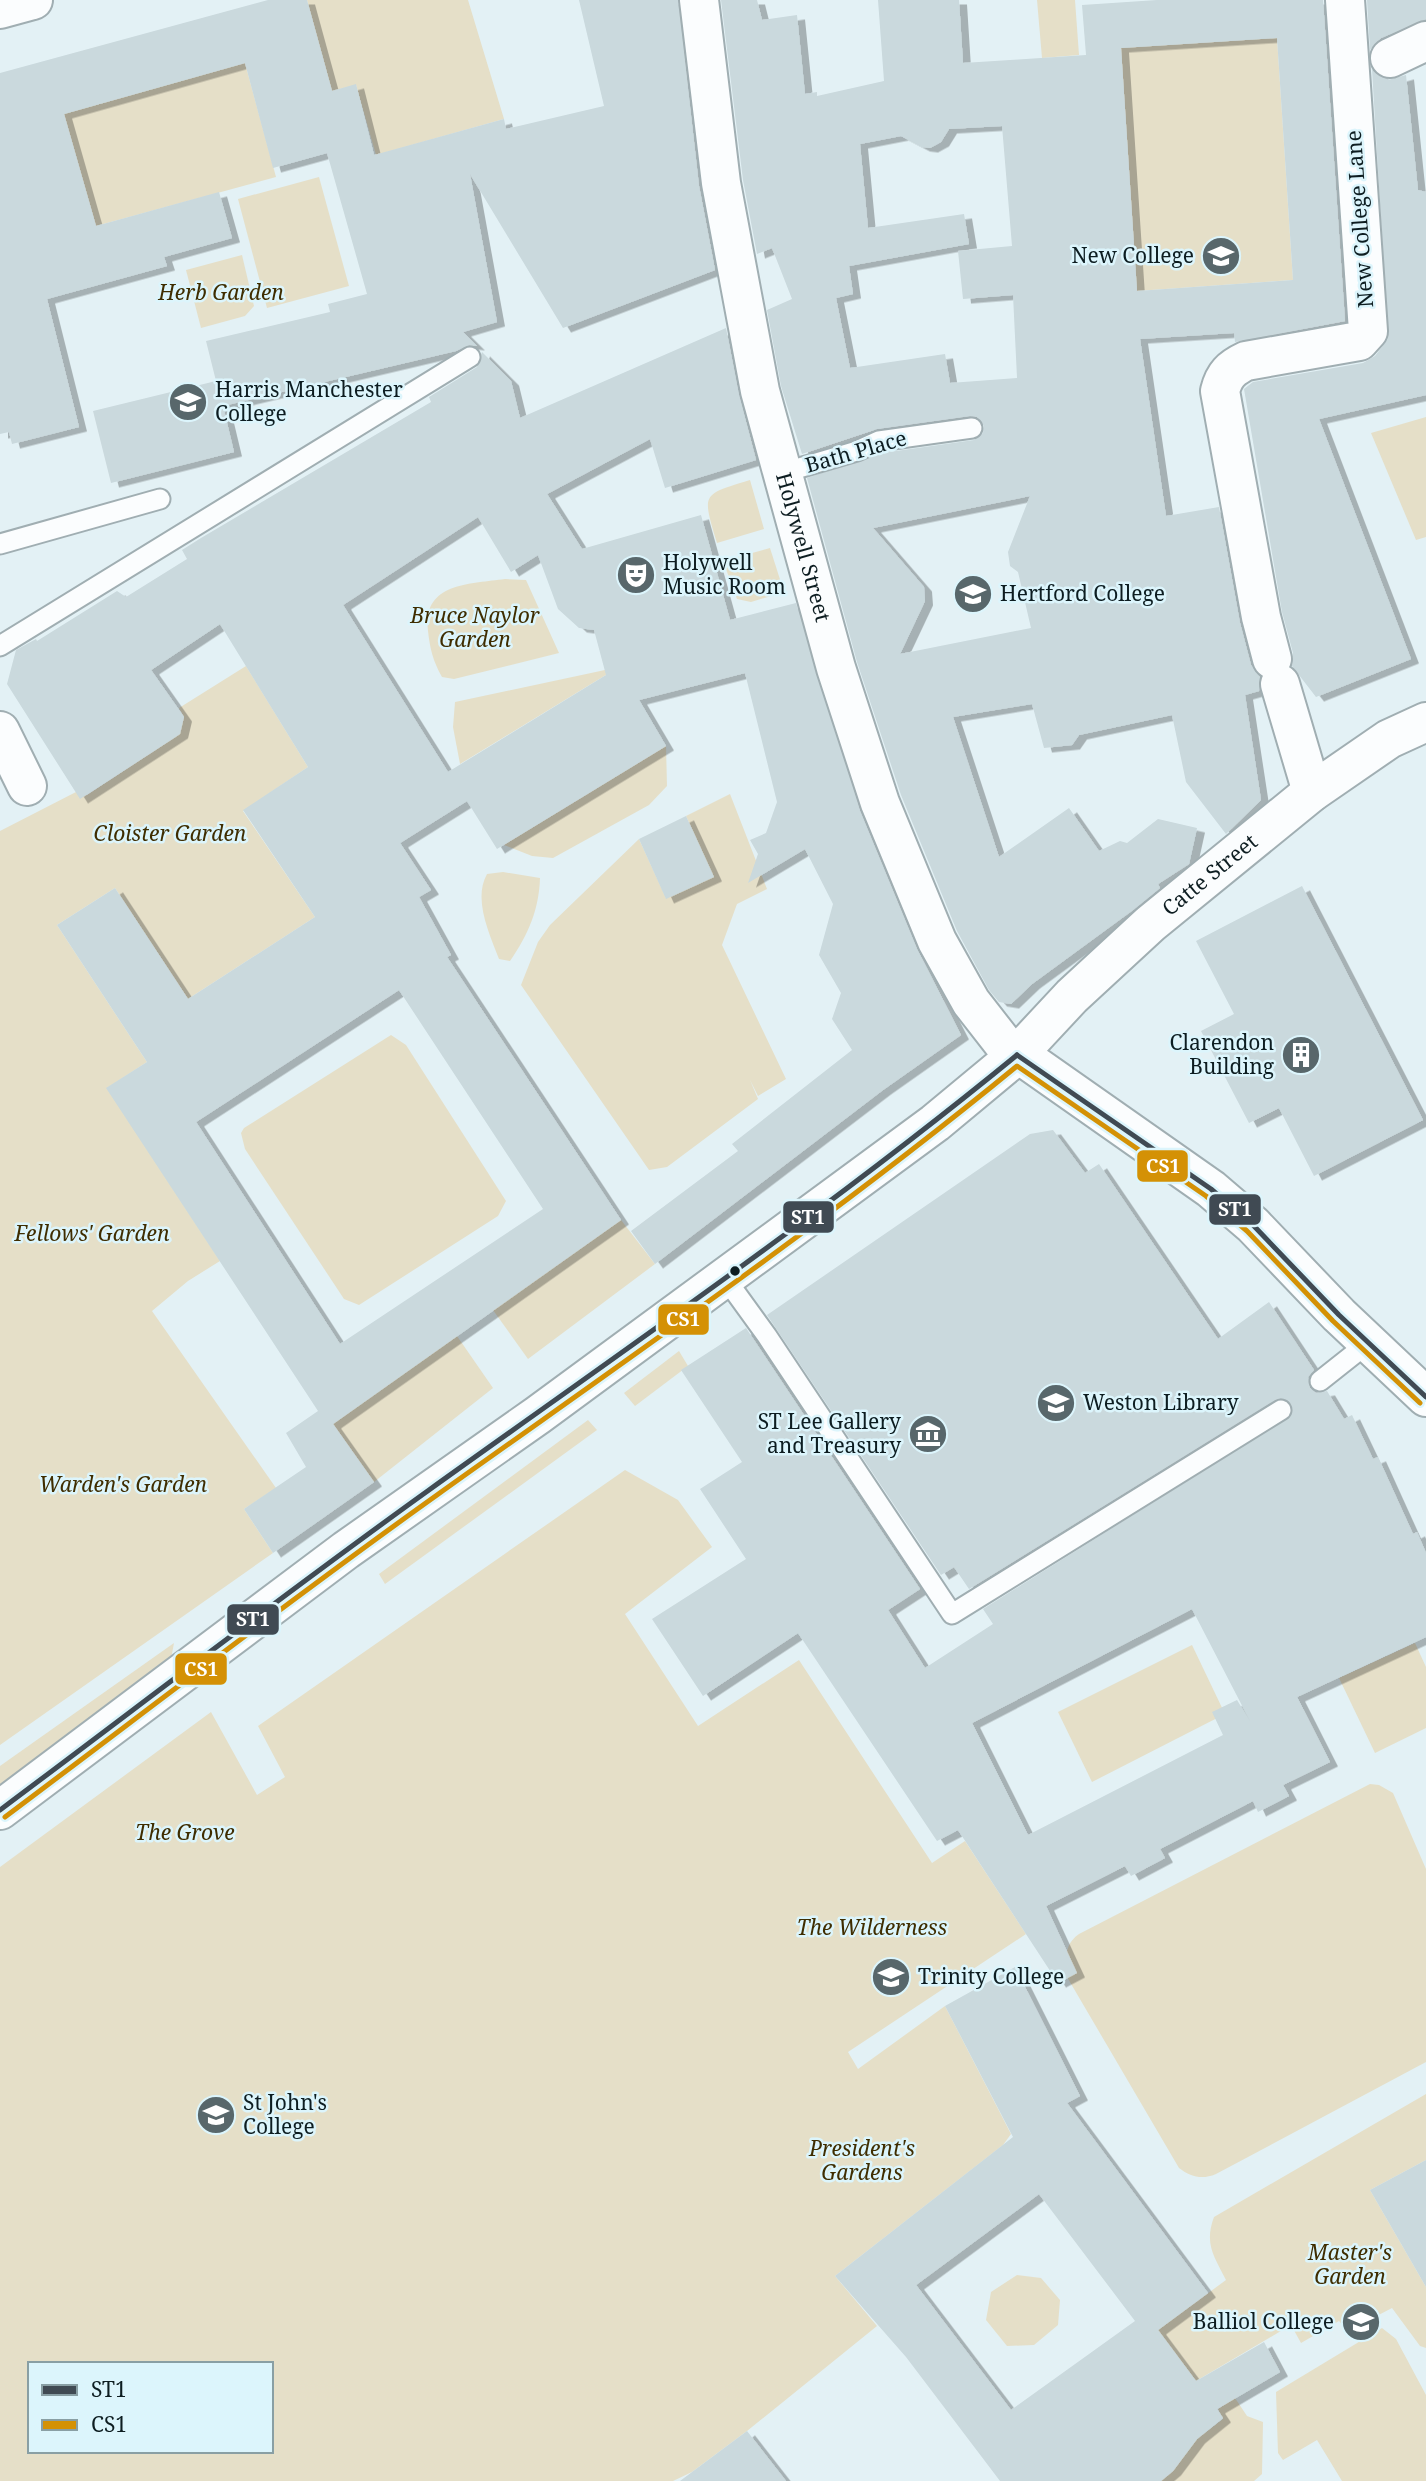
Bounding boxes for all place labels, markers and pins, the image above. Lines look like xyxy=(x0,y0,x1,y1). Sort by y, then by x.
school or university icon: New College xyxy=(1200,235,1242,277)
place label: New College xyxy=(1071,241,1194,269)
place label: Harris Manchester College xyxy=(215,375,403,427)
school or university icon: Harris Manchester College xyxy=(167,381,209,423)
place label: Holywell Music Room xyxy=(663,548,786,600)
theatre icon: Holywell Music Room xyxy=(615,554,657,596)
school or university icon: Hertford College xyxy=(952,573,994,615)
place label: Hertford College xyxy=(1000,579,1165,607)
place label: Clarendon Building xyxy=(1170,1028,1275,1080)
building icon: Clarendon Building xyxy=(1280,1034,1322,1076)
unlabelled marker xyxy=(728,1264,742,1278)
school or university icon: Weston Library xyxy=(1035,1382,1077,1424)
place label: Weston Library xyxy=(1083,1388,1239,1416)
place label: ST Lee Gallery and Treasury xyxy=(758,1407,901,1459)
museum icon: ST Lee Gallery and Treasury xyxy=(907,1413,949,1455)
school or university icon: Trinity College xyxy=(870,1956,912,1998)
place label: Trinity College xyxy=(918,1962,1064,1990)
place label: St John's College xyxy=(243,2088,327,2140)
school or university icon: St John's College xyxy=(195,2094,237,2136)
school or university icon: Balliol College xyxy=(1340,2301,1382,2343)
place label: Balliol College xyxy=(1193,2307,1334,2335)

